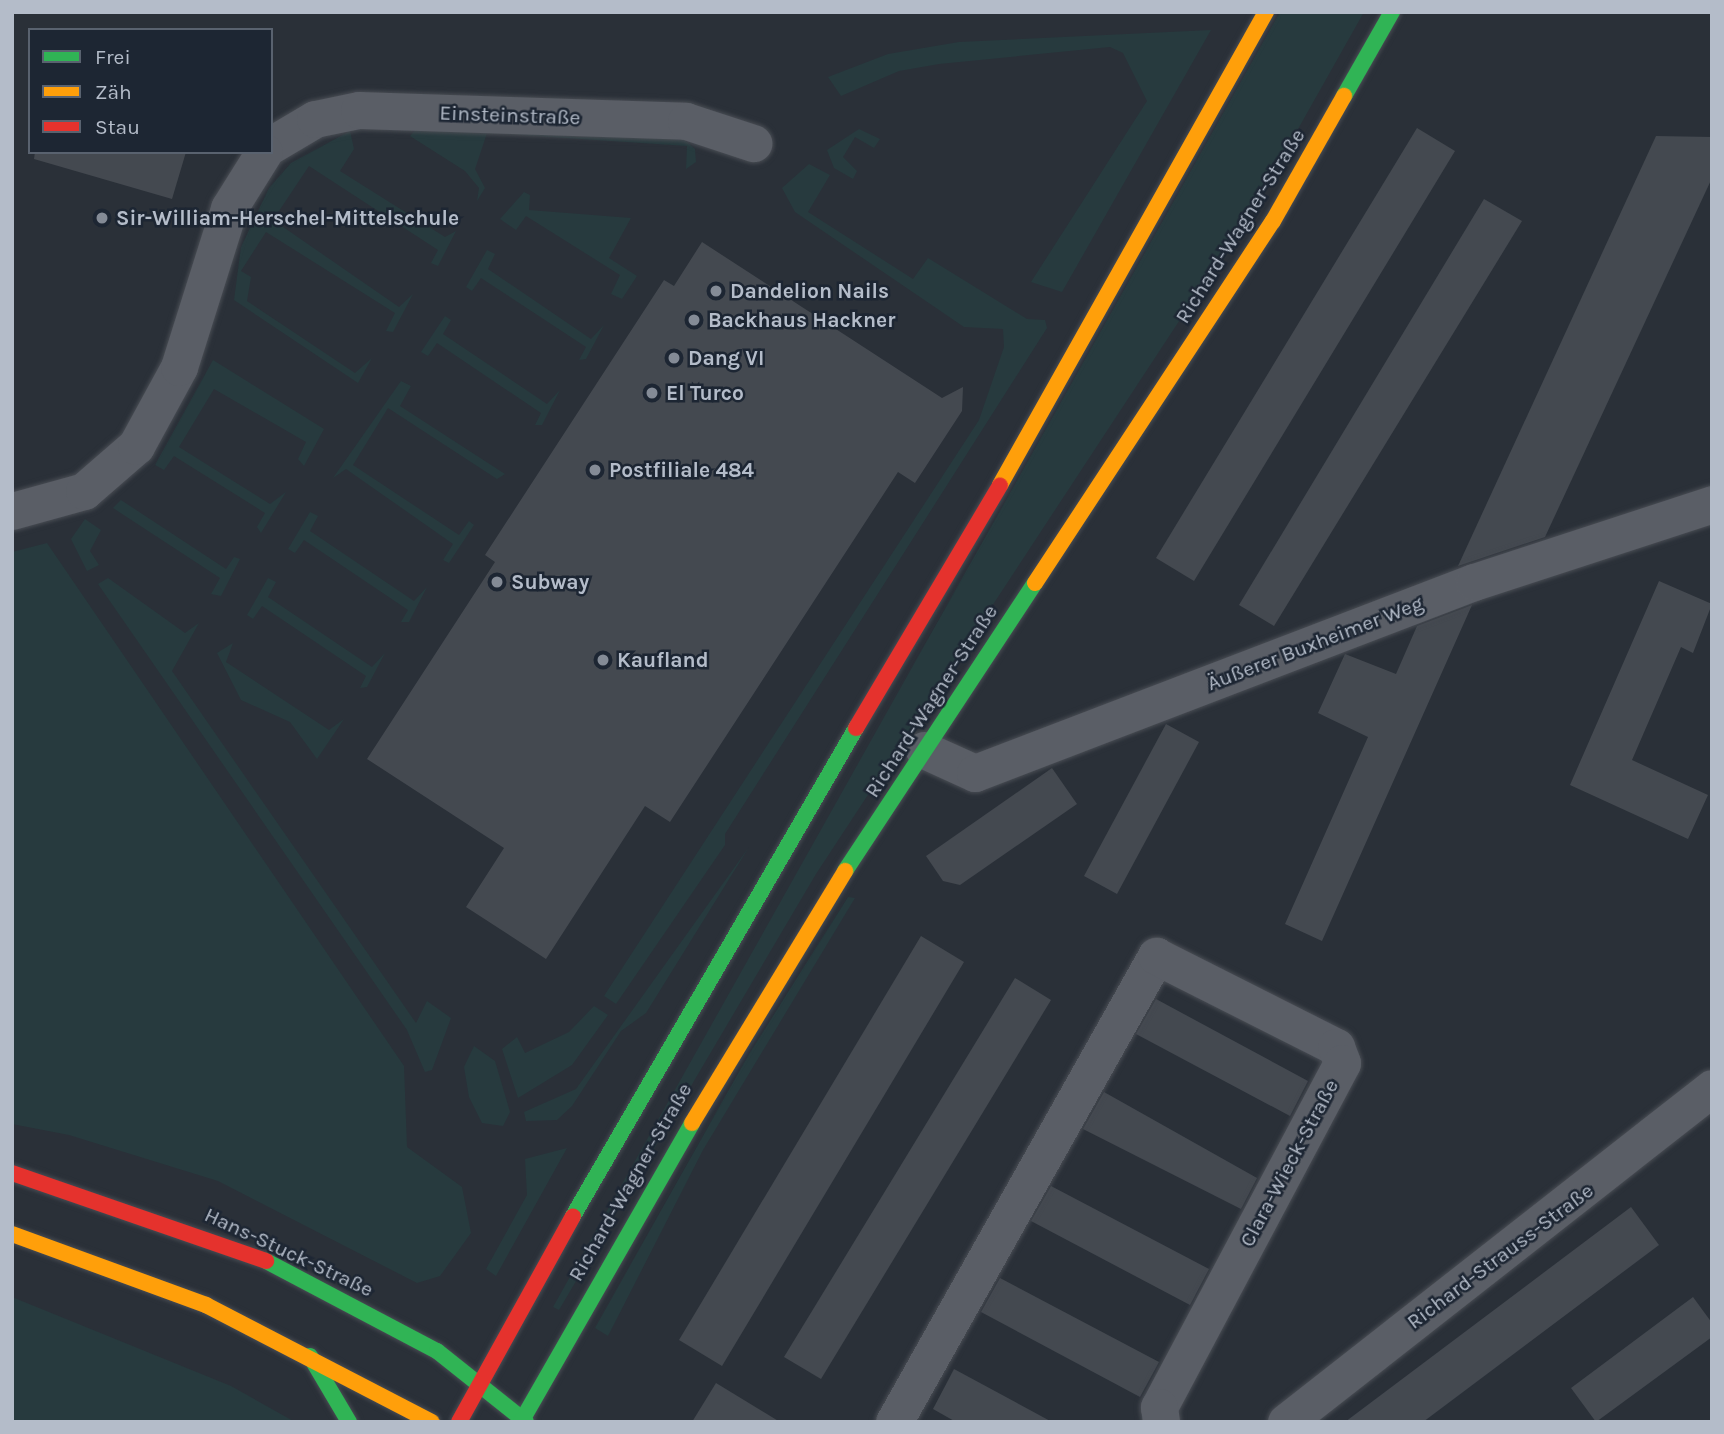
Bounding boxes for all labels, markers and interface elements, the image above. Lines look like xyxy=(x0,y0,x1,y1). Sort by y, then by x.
legend xyxy=(28,28,273,154)
text: Frei xyxy=(95,45,131,69)
text: Zäh xyxy=(95,80,132,104)
street label: Einsteinstraße xyxy=(439,100,581,130)
text: Stau xyxy=(95,115,140,139)
street label: Richard-Wagner-Straße xyxy=(1170,124,1310,328)
place label: Sir-William-Herschel-Mittelschule xyxy=(116,205,459,231)
marker: Sir-William-Herschel-Mittelschule xyxy=(94,210,110,226)
place label: Dandelion Nails xyxy=(730,278,889,304)
marker: Dandelion Nails xyxy=(708,283,724,299)
place label: Backhaus Hackner xyxy=(708,307,895,333)
marker: Backhaus Hackner xyxy=(686,312,702,328)
place label: Dang VI xyxy=(688,345,764,371)
marker: Dang VI xyxy=(666,350,682,366)
place label: El Turco xyxy=(666,380,744,406)
marker: El Turco xyxy=(644,385,660,401)
place label: Postfiliale 484 xyxy=(609,457,754,483)
marker: Postfiliale 484 xyxy=(587,462,603,478)
place label: Subway xyxy=(511,569,589,595)
marker: Subway xyxy=(489,574,505,590)
street label: Äußerer Buxheimer Weg xyxy=(1203,590,1427,696)
street label: Richard-Wagner-Straße xyxy=(859,600,1003,802)
place label: Kaufland xyxy=(617,647,709,673)
marker: Kaufland xyxy=(595,652,611,668)
street label: Clara-Wieck-Straße xyxy=(1234,1075,1344,1251)
street label: Richard-Wagner-Straße xyxy=(563,1078,697,1286)
street label: Richard-Strauss-Straße xyxy=(1402,1178,1598,1334)
street label: Hans-Stuck-Straße xyxy=(201,1202,377,1302)

